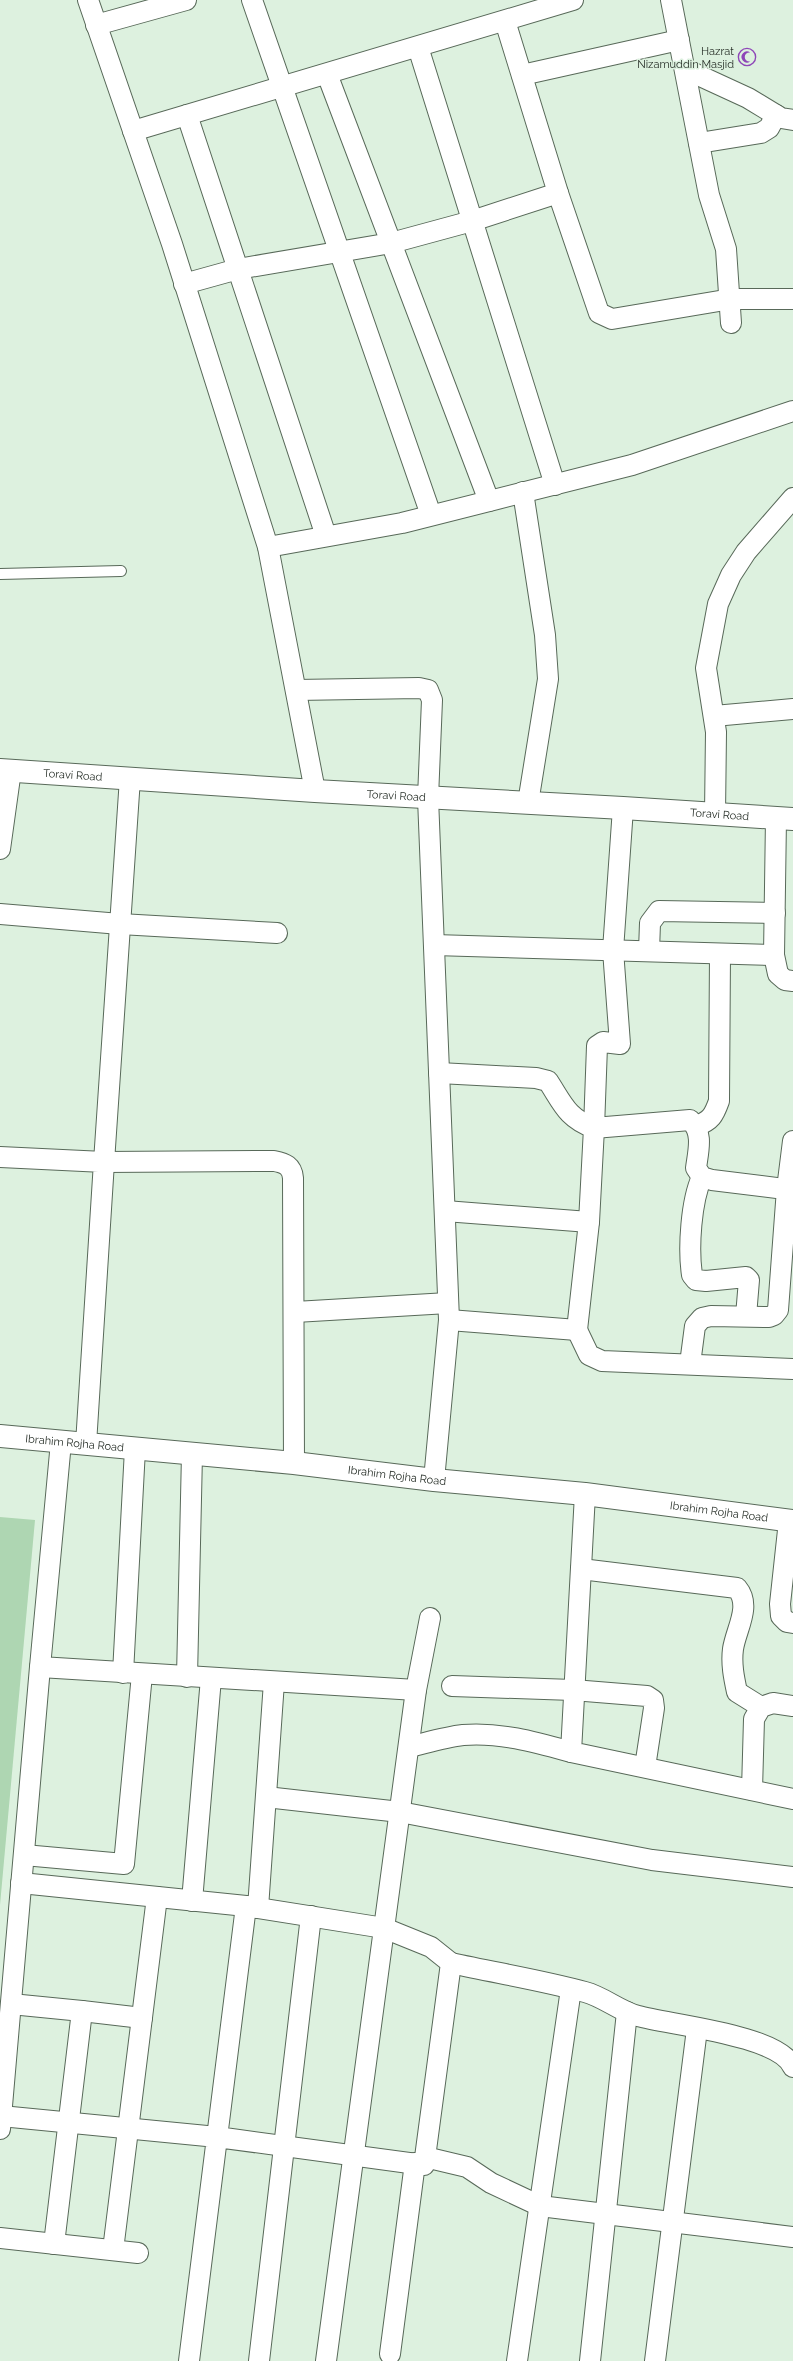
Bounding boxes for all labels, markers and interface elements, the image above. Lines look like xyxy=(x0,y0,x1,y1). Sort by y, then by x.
place label: Hazrat Nizamuddin Masjid xyxy=(637,45,734,71)
mosque icon: Hazrat Nizamuddin Masjid xyxy=(737,47,757,67)
street label: Toravi Road xyxy=(43,766,103,783)
street label: Toravi Road xyxy=(366,787,426,804)
street label: Toravi Road xyxy=(690,806,750,823)
street label: Ibrahim Rojha Road xyxy=(25,1432,125,1454)
street label: Ibrahim Rojha Road xyxy=(347,1463,447,1488)
street label: Ibrahim Rojha Road xyxy=(669,1499,769,1524)

